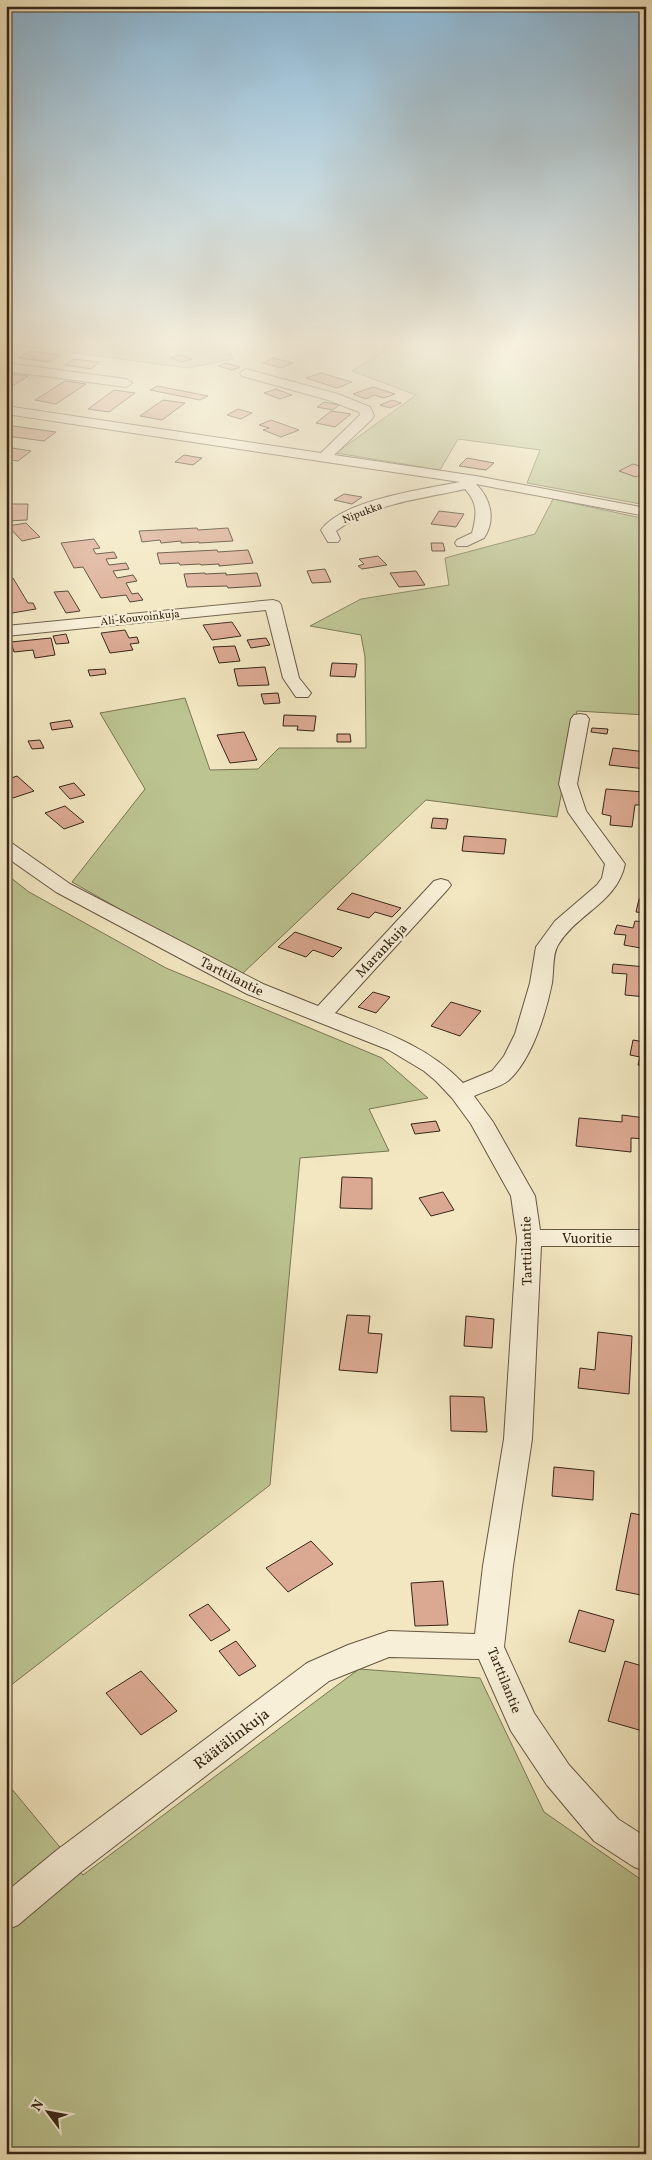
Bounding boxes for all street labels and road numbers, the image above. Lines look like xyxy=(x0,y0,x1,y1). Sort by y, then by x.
street label: Nipukka xyxy=(340,499,385,528)
street label: Ali-Kouvoinkuja xyxy=(100,607,181,630)
street label: Marankuja xyxy=(352,920,412,982)
street label: Tarttilantie xyxy=(196,953,267,1002)
street label: Tarttilantie xyxy=(517,1216,538,1286)
street label: Vuoritie xyxy=(562,1230,612,1249)
street label: Tarttilantie xyxy=(482,1645,526,1717)
street label: Räätälinkuja xyxy=(190,1704,275,1775)

